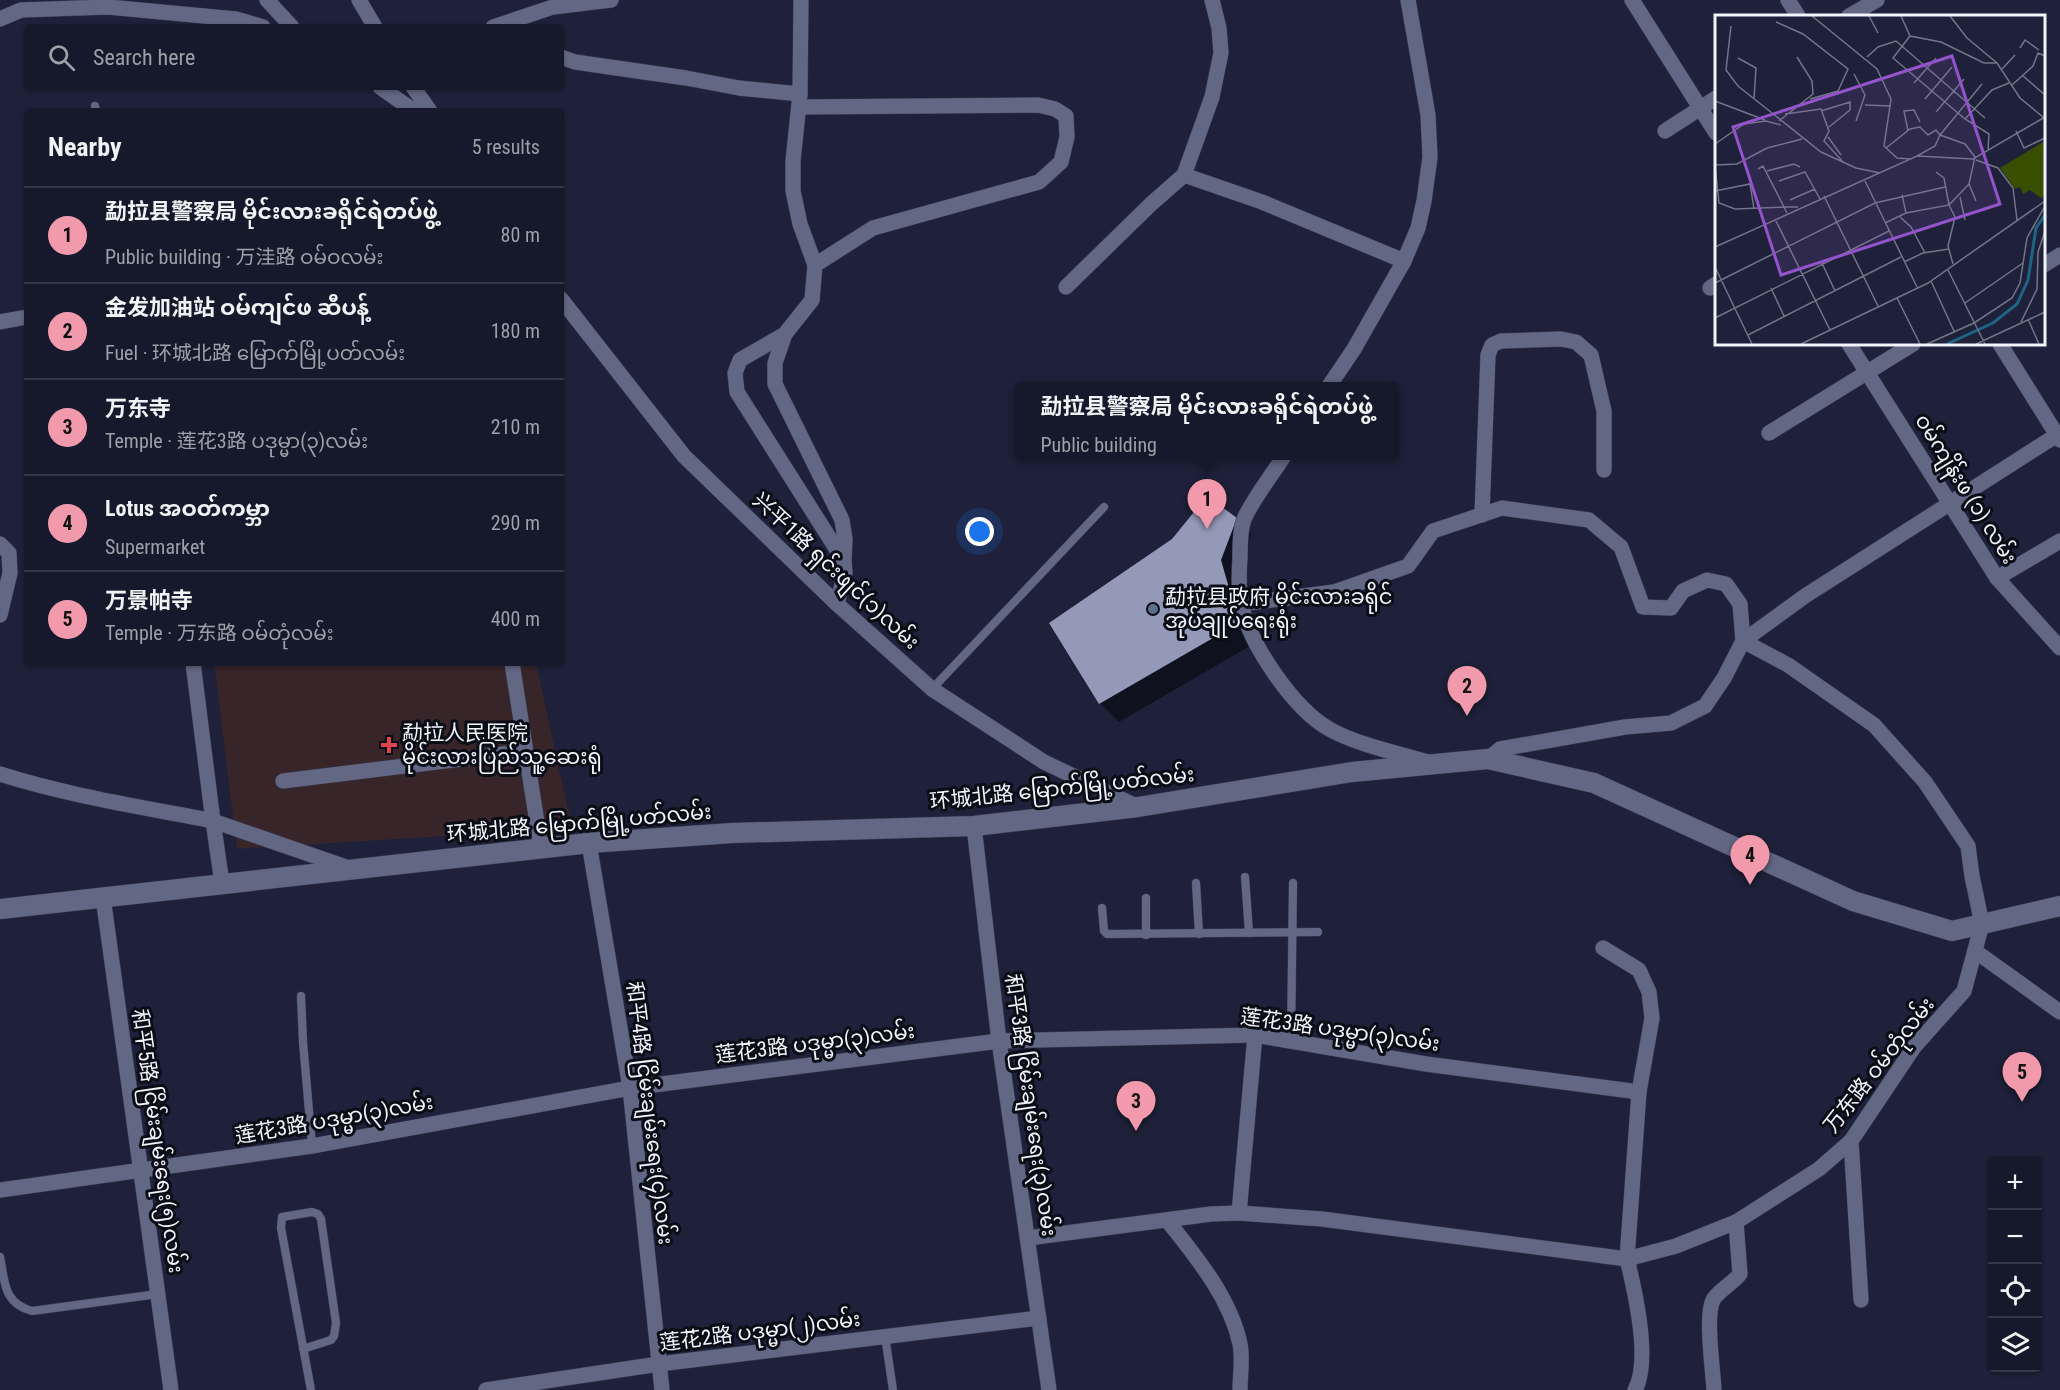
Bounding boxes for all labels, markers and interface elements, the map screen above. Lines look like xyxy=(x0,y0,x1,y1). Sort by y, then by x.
inset map xyxy=(1715,15,2045,345)
search box xyxy=(24,24,564,90)
icon: search xyxy=(45,41,78,74)
text: Search here xyxy=(93,45,195,70)
text: Nearby xyxy=(48,132,122,162)
text: 5 results xyxy=(472,135,540,159)
text: 勐拉县警察局 မိုင်းလားခရိုင်ရဲတပ်ဖွဲ့ xyxy=(105,199,438,224)
text: 1 xyxy=(62,223,73,247)
text: 80 m xyxy=(501,223,540,247)
text: Public building · 万洼路 ဝမ်ဝလမ်း xyxy=(105,245,383,269)
text: 金发加油站 ဝမ်ကျင်ဖ ဆီပန့် xyxy=(105,295,369,320)
text: 2 xyxy=(62,319,73,343)
text: 180 m xyxy=(491,319,540,343)
text: Fuel · 环城北路 မြောက်မြို့ပတ်လမ်း xyxy=(105,341,405,365)
popup xyxy=(1015,382,1399,460)
text: 勐拉县警察局 မိုင်းလားခရိုင်ရဲတပ်ဖွဲ့ xyxy=(1041,394,1373,419)
text: 万东寺 xyxy=(105,396,171,421)
street label: ဝမ်ကျိန်းဖ (၁) လမ်း xyxy=(1905,408,2025,571)
text: 3 xyxy=(62,415,73,439)
text: 210 m xyxy=(491,415,540,439)
text: Temple · 莲花3路 ပဒုမ္မာ(၃)လမ်း xyxy=(105,429,368,453)
text: Public building xyxy=(1041,433,1157,457)
pin: 1 xyxy=(1188,480,1226,529)
street label: 兴平1路 ရှင်းဖျင်(၁)လမ်း xyxy=(744,485,927,659)
text: Lotus အဝတ်ကမ္ဘာ xyxy=(105,496,270,521)
text: 4 xyxy=(62,511,73,535)
text: 290 m xyxy=(491,511,540,535)
your location xyxy=(965,517,994,546)
text: Supermarket xyxy=(105,535,205,559)
place label: 勐拉县政府 မိုင်းလားခရိုင် အုပ်ချုပ်ရေးရုံး xyxy=(1165,581,1393,639)
text: 万景帕寺 xyxy=(105,588,193,613)
marker: 勐拉县政府 မိုင်းလားခရိုင် အုပ်ချုပ်ရေးရုံး xyxy=(1146,602,1160,616)
text: 5 xyxy=(62,607,73,631)
text: 400 m xyxy=(491,607,540,631)
text: Temple · 万东路 ဝမ်တုံလမ်း xyxy=(105,621,334,645)
pin: 2 xyxy=(1448,666,1486,716)
place label: 勐拉人民医院 မိုင်းလားပြည်သူ့ဆေးရုံ xyxy=(402,721,602,774)
marker: 勐拉人民医院 မိုင်းလားပြည်သူ့ဆေးရုံ xyxy=(380,736,398,754)
street label: 环城北路 မြောက်မြို့ပတ်လမ်း xyxy=(928,758,1196,819)
street label: 环城北路 မြောက်မြို့ပတ်လမ်း xyxy=(445,795,713,852)
pin: 4 xyxy=(1730,836,1770,885)
street label: 和平3路 ငြိမ်းချမ်းရေး(၃)လမ်း xyxy=(995,971,1065,1239)
street label: 和平4路 ငြိမ်းချမ်းရေး(၄)လမ်း xyxy=(616,979,682,1247)
street label: 万东路 ဝမ်တုံလမ်း xyxy=(1816,990,1943,1140)
street label: 莲花3路 ပဒုမ္မာ(၃)လမ်း xyxy=(1238,1000,1442,1061)
street label: 和平5路 ငြိမ်းချမ်းရေး(၅)လမ်း xyxy=(122,1007,192,1275)
street label: 莲花3路 ပဒုမ္မာ(၃)လမ်း xyxy=(713,1015,917,1073)
pin: 5 xyxy=(2002,1052,2042,1102)
pin: 3 xyxy=(1116,1082,1156,1131)
street label: 莲花3路 ပဒုမ္မာ(၃)လမ်း xyxy=(232,1086,436,1154)
map controls xyxy=(1988,1156,2042,1372)
button: + xyxy=(1988,1156,2042,1210)
button: − xyxy=(1988,1210,2042,1264)
button: locate xyxy=(1988,1264,2042,1318)
street label: 莲花2路 ပဒုမ္မာ(၂)လမ်း xyxy=(658,1303,862,1361)
button: layers xyxy=(1988,1318,2042,1372)

